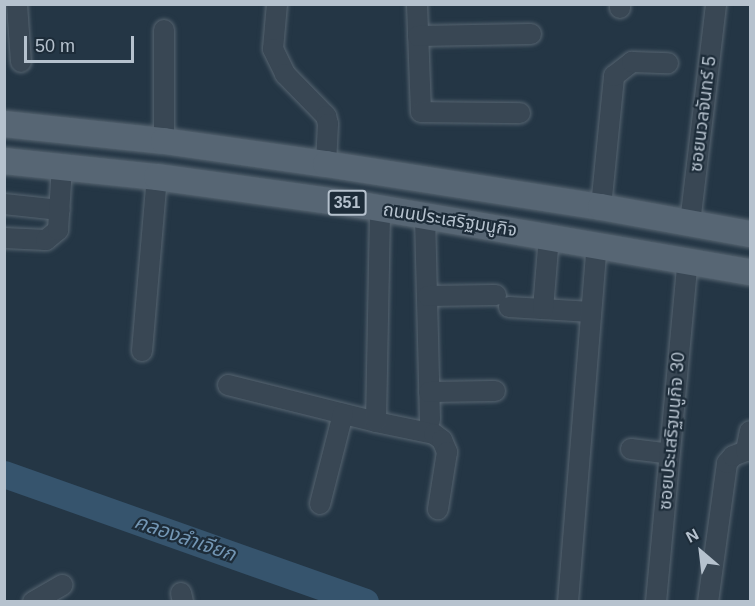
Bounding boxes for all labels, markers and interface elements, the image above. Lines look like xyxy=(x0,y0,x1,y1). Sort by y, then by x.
scale bar xyxy=(27,24,136,62)
text: 50 m xyxy=(35,36,75,56)
street label: ซอยนวลจันทร์ 5 xyxy=(685,55,721,173)
road number: 351 xyxy=(328,190,366,216)
street label: ถนนประเสริฐมนูกิจ xyxy=(382,199,518,241)
street label: ซอยประเสริฐมนูกิจ 30 xyxy=(654,351,690,511)
water label: คลองลำเจียก xyxy=(131,510,239,566)
north arrow xyxy=(671,522,731,582)
text: N xyxy=(683,525,701,546)

